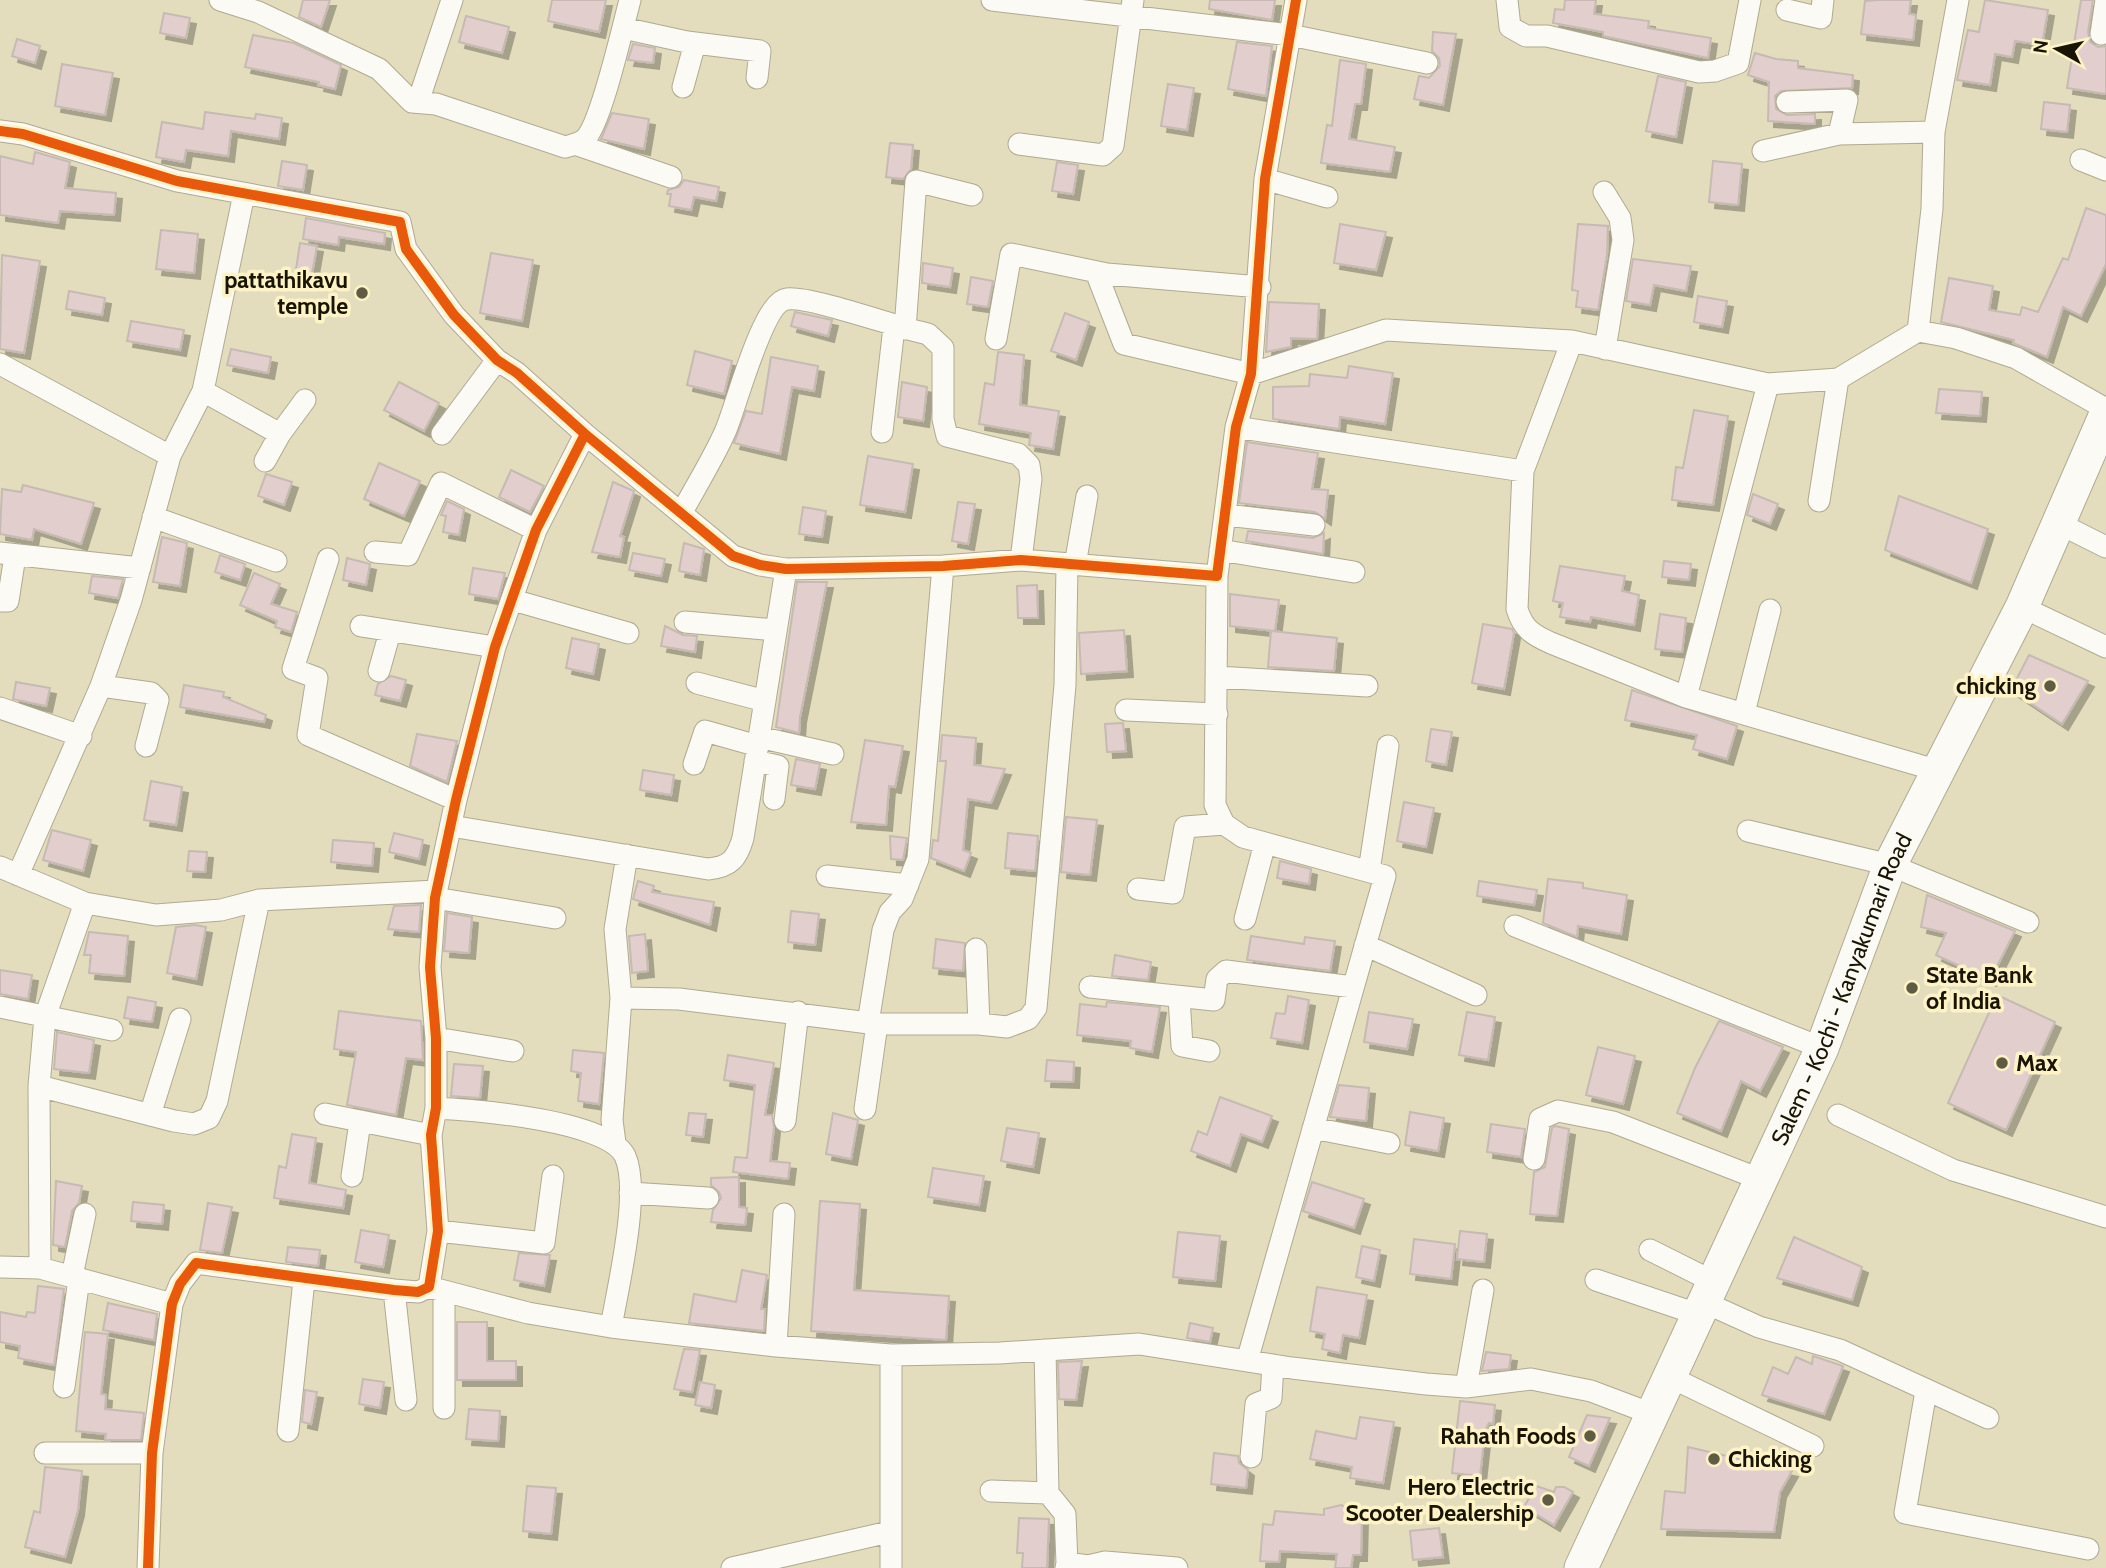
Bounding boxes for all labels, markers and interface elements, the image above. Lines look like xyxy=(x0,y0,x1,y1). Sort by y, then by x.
north arrow xyxy=(2022,14,2092,84)
text: N xyxy=(2028,38,2053,55)
place label: pattathikavu temple xyxy=(224,266,348,320)
marker: pattathikavu temple xyxy=(354,285,370,301)
place label: chicking xyxy=(1956,672,2036,700)
marker: chicking xyxy=(2042,678,2058,694)
street label: Salem - Kochi - Kanyakumari Road xyxy=(1765,828,1918,1150)
place label: State Bank of India xyxy=(1926,961,2034,1015)
marker: State Bank of India xyxy=(1904,980,1920,996)
place label: Max xyxy=(2016,1049,2058,1077)
marker: Max xyxy=(1994,1055,2010,1071)
place label: Rahath Foods xyxy=(1440,1422,1576,1450)
marker: Rahath Foods xyxy=(1582,1428,1598,1444)
place label: Chicking xyxy=(1728,1445,1812,1473)
marker: Chicking xyxy=(1706,1451,1722,1467)
place label: Hero Electric Scooter Dealership xyxy=(1346,1473,1534,1527)
marker: Hero Electric Scooter Dealership xyxy=(1540,1492,1556,1508)

